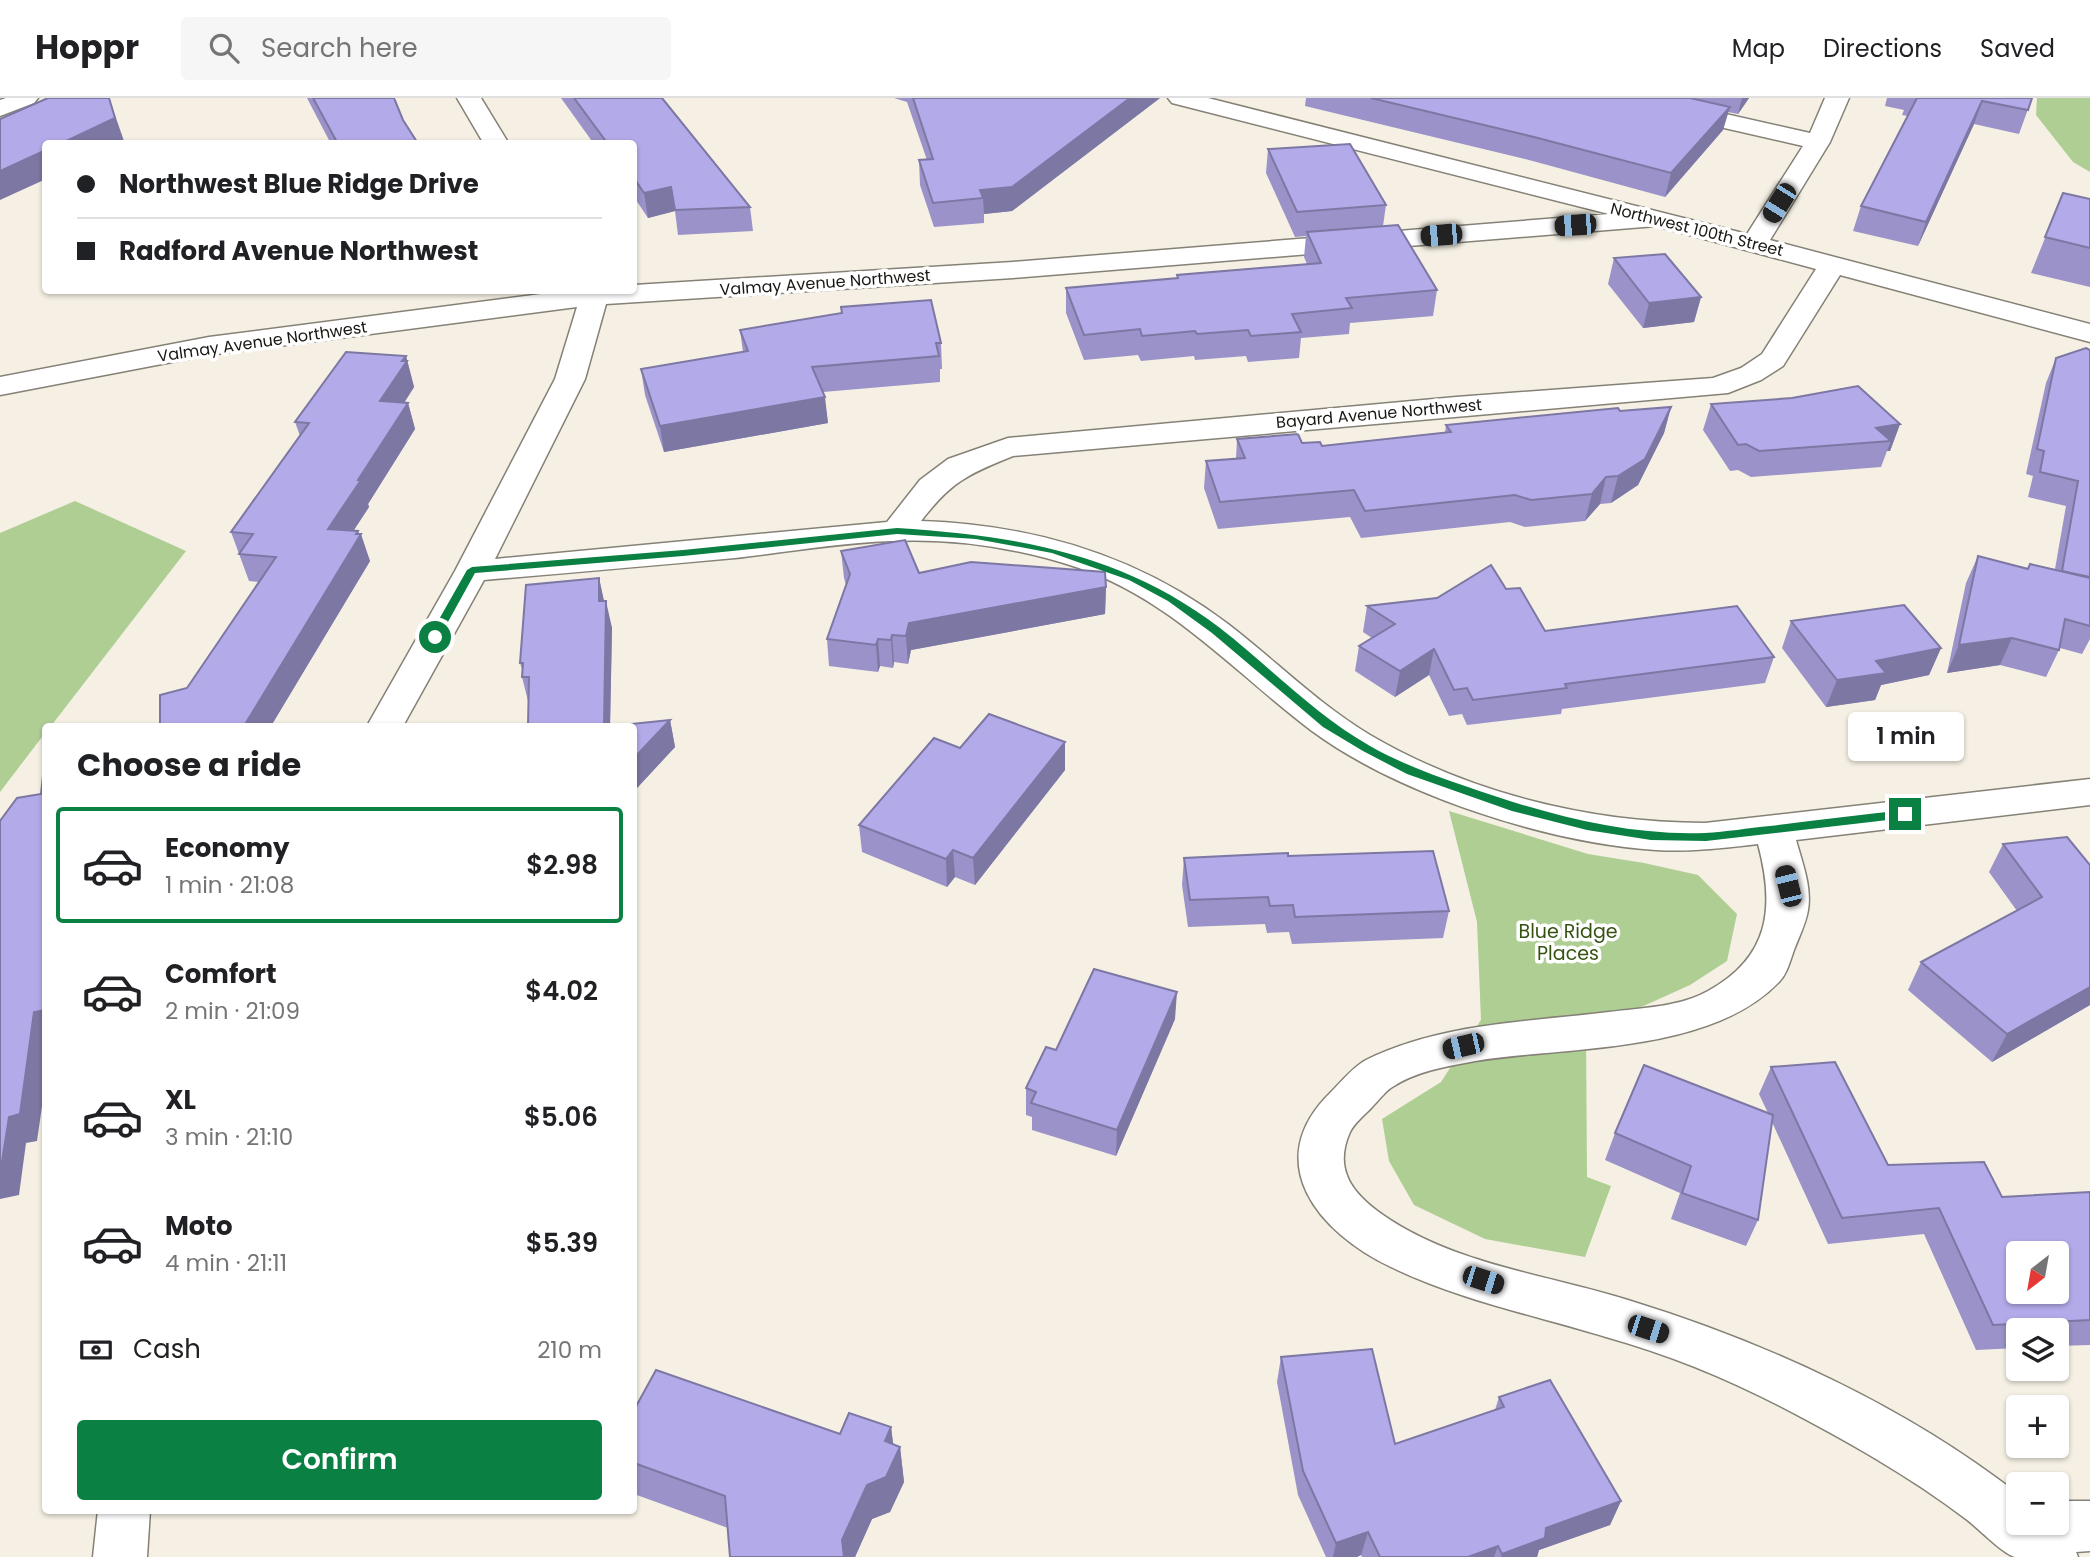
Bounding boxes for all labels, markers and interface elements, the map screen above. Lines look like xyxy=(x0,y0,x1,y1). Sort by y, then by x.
search box xyxy=(181,17,671,80)
text: Hoppr xyxy=(35,24,139,71)
icon: search xyxy=(205,29,243,67)
text: Search here xyxy=(261,30,418,66)
text: Map xyxy=(1732,32,1785,65)
text: Directions xyxy=(1823,32,1942,65)
text: Saved xyxy=(1980,32,2055,65)
text: Northwest Blue Ridge Drive xyxy=(119,166,479,202)
car xyxy=(1759,180,1800,226)
street label: Northwest 100th Street xyxy=(1608,197,1786,262)
car xyxy=(1554,213,1597,237)
car xyxy=(1420,223,1463,247)
text: Radford Avenue Northwest xyxy=(119,233,478,269)
street label: Valmay Avenue Northwest xyxy=(719,264,931,301)
street label: Valmay Avenue Northwest xyxy=(156,315,368,368)
street label: Bayard Avenue Northwest xyxy=(1275,393,1483,434)
route start xyxy=(419,621,451,653)
callout: 1 min xyxy=(1847,712,1963,762)
text: 1 min xyxy=(1876,720,1936,752)
text: Choose a ride xyxy=(77,742,301,787)
route end xyxy=(1889,798,1921,830)
text: Economy xyxy=(165,830,289,866)
icon: car xyxy=(81,834,144,897)
text: $2.98 xyxy=(526,847,598,883)
car xyxy=(1773,863,1804,909)
text: 1 min · 21:08 xyxy=(165,869,294,901)
park label: Blue Ridge Places xyxy=(1518,918,1618,967)
text: Comfort xyxy=(165,956,277,992)
icon: car xyxy=(81,960,144,1023)
text: $4.02 xyxy=(525,973,598,1009)
text: 2 min · 21:09 xyxy=(165,995,300,1027)
car xyxy=(1441,1031,1486,1061)
text: XL xyxy=(165,1082,196,1118)
icon: car xyxy=(81,1086,144,1149)
text: $5.06 xyxy=(524,1099,598,1135)
text: 3 min · 21:10 xyxy=(165,1121,293,1153)
text: Moto xyxy=(165,1208,233,1244)
icon: car xyxy=(81,1212,144,1275)
text: $5.39 xyxy=(526,1225,598,1261)
north arrow xyxy=(2006,1241,2068,1304)
map controls xyxy=(2006,1241,2069,1535)
text: 4 min · 21:11 xyxy=(165,1247,287,1279)
car xyxy=(1460,1264,1507,1296)
car xyxy=(1625,1313,1672,1345)
button: layers xyxy=(2006,1318,2069,1381)
icon: cash xyxy=(77,1331,115,1369)
text: Cash xyxy=(133,1331,201,1367)
text: 210 m xyxy=(537,1334,602,1366)
button: + xyxy=(2006,1395,2069,1458)
button: Confirm xyxy=(77,1420,602,1500)
button: − xyxy=(2006,1472,2069,1535)

